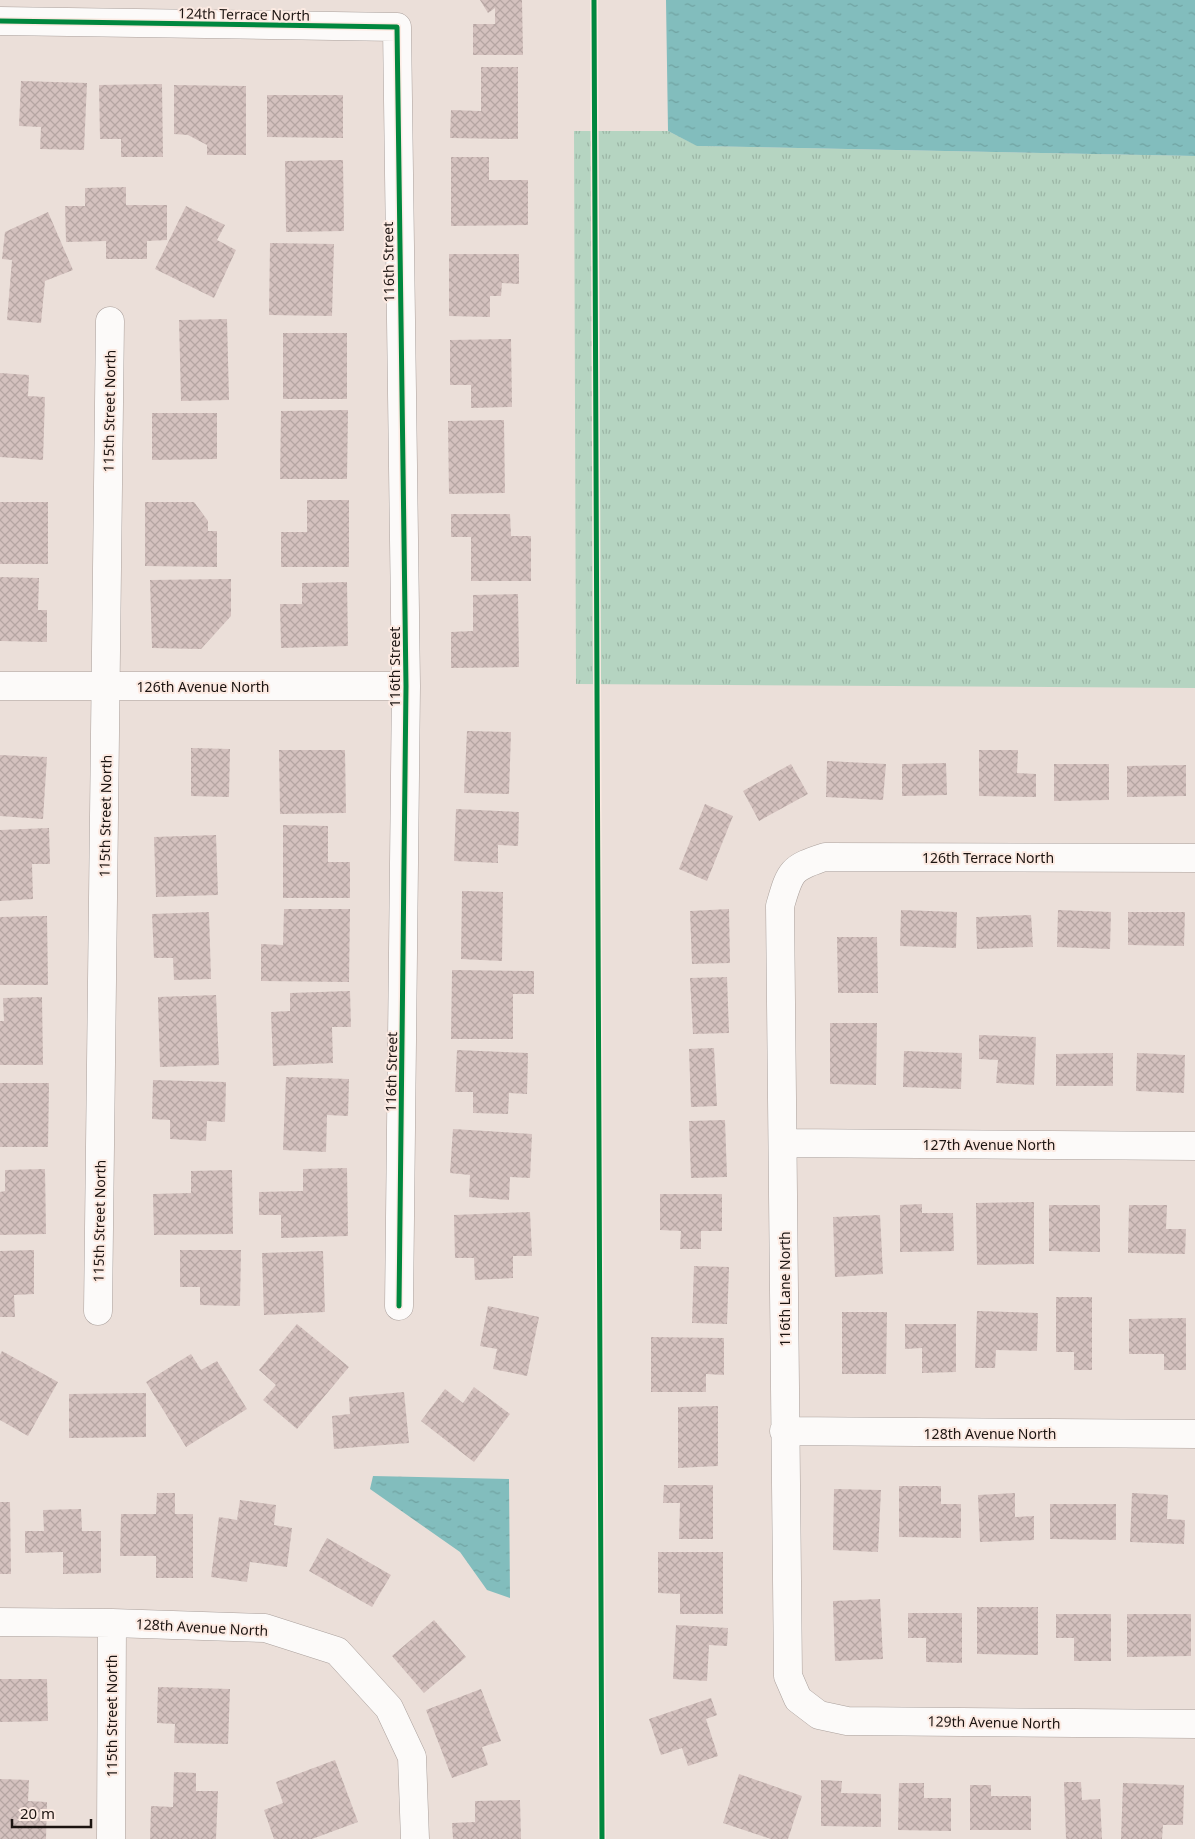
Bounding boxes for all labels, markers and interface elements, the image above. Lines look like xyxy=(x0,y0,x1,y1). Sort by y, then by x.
street label: 124th Terrace North xyxy=(178,3,310,25)
street label: 116th Street xyxy=(378,222,398,302)
street label: 115th Street North xyxy=(98,349,120,473)
street label: 116th Street xyxy=(385,627,404,707)
street label: 126th Avenue North xyxy=(137,677,269,696)
street label: 115th Street North xyxy=(94,754,116,878)
street label: 126th Terrace North xyxy=(922,848,1054,867)
street label: 116th Street xyxy=(381,1032,401,1112)
street label: 127th Avenue North xyxy=(923,1135,1055,1154)
street label: 115th Street North xyxy=(88,1159,110,1283)
street label: 116th Lane North xyxy=(775,1231,794,1347)
street label: 128th Avenue North xyxy=(924,1424,1056,1443)
street label: 128th Avenue North xyxy=(135,1614,269,1640)
street label: 115th Street North xyxy=(102,1655,121,1777)
street label: 129th Avenue North xyxy=(927,1711,1061,1733)
scale bar xyxy=(12,1796,91,1828)
text: 20 m xyxy=(20,1803,55,1823)

